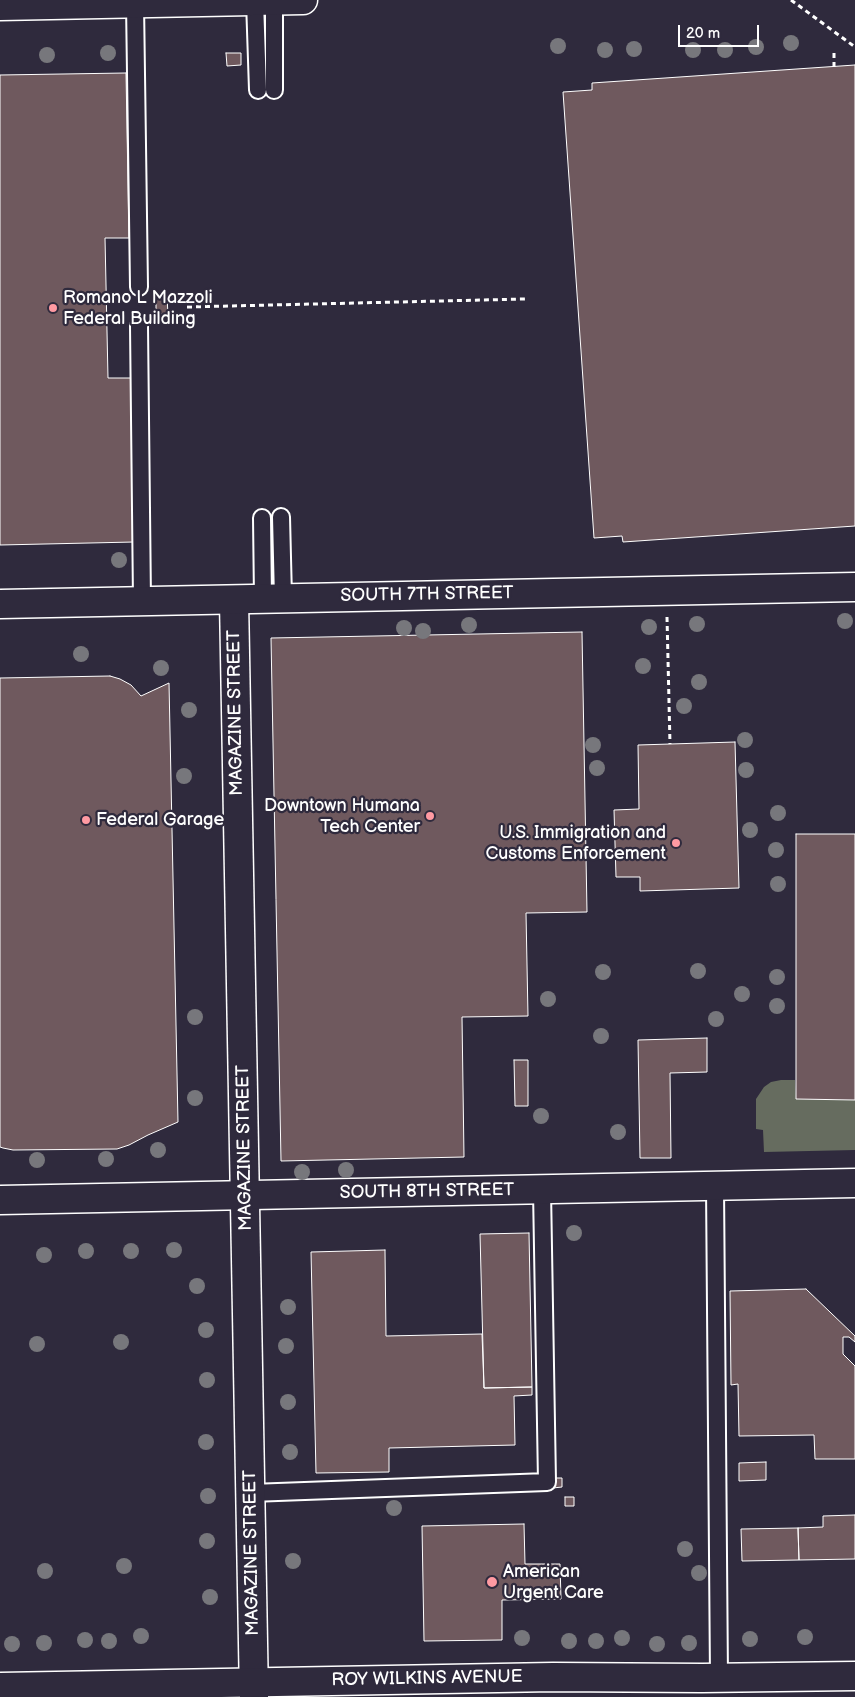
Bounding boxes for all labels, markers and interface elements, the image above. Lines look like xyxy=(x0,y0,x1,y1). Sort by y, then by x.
scale bar xyxy=(680,15,761,47)
text: 20 m xyxy=(686,24,720,43)
place label: Romano L Mazzoli Federal Building xyxy=(63,287,213,330)
marker: Romano L Mazzoli Federal Building xyxy=(47,302,59,314)
street label: SOUTH 7TH STREET xyxy=(340,583,514,607)
street label: MAGAZINE STREET xyxy=(224,630,248,796)
place label: Downtown Humana Tech Center xyxy=(264,795,420,838)
place label: Federal Garage xyxy=(96,809,224,831)
marker: Downtown Humana Tech Center xyxy=(424,810,436,822)
marker: Federal Garage xyxy=(80,814,92,826)
place label: U.S. Immigration and Customs Enforcement xyxy=(485,822,666,864)
marker: U.S. Immigration and Customs Enforcement xyxy=(670,837,682,849)
street label: MAGAZINE STREET xyxy=(233,1065,257,1231)
street label: SOUTH 8TH STREET xyxy=(339,1180,515,1204)
street label: MAGAZINE STREET xyxy=(240,1470,264,1636)
place label: American Urgent Care xyxy=(503,1561,604,1604)
marker: American Urgent Care xyxy=(485,1575,499,1589)
street label: ROY WILKINS AVENUE xyxy=(331,1667,523,1691)

